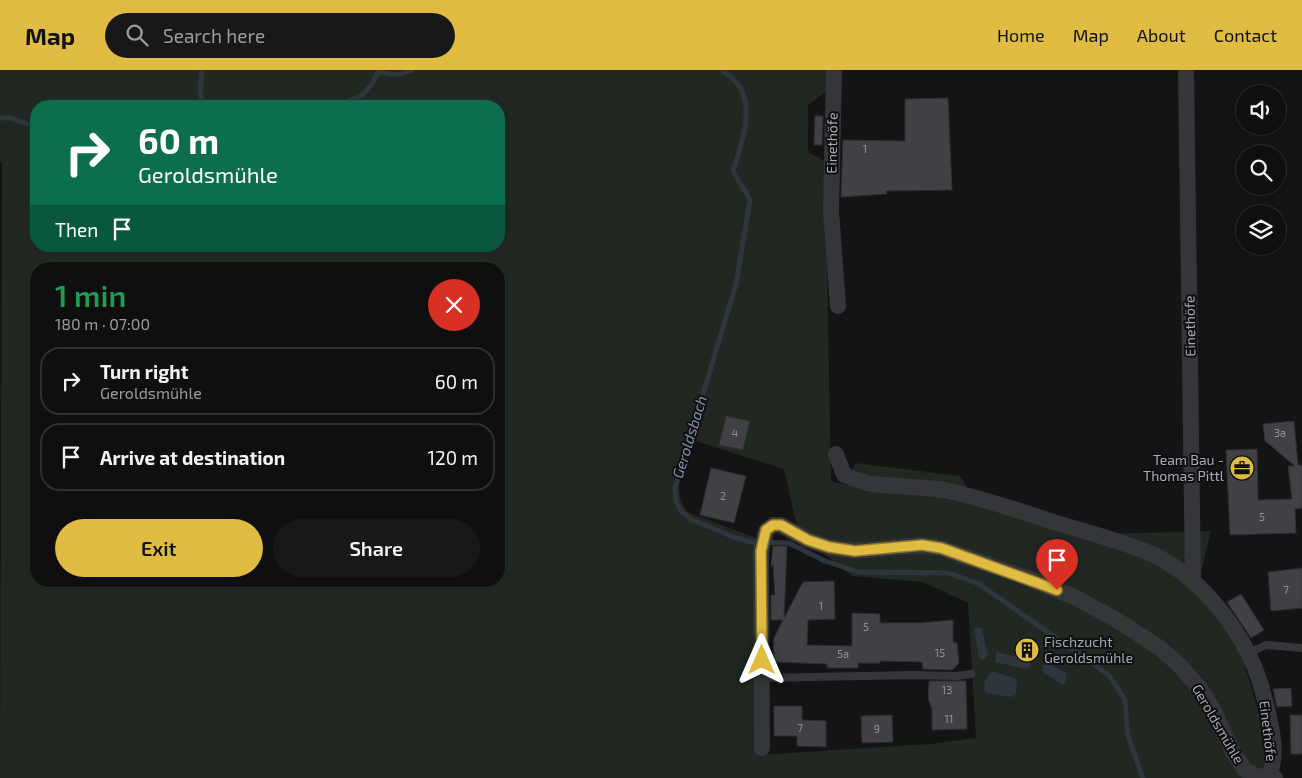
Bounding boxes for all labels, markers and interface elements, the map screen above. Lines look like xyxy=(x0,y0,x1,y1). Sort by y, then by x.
search box xyxy=(105,13,455,58)
text: Map xyxy=(25,21,75,50)
icon: search xyxy=(123,21,151,49)
text: Search here xyxy=(163,24,265,47)
text: Home xyxy=(997,24,1045,46)
text: Map xyxy=(1073,24,1109,46)
text: About xyxy=(1137,24,1186,46)
text: Contact xyxy=(1214,24,1277,46)
map controls xyxy=(1236,85,1286,255)
button: sound xyxy=(1236,85,1286,135)
street label: Einethöfe xyxy=(822,112,841,174)
text: 60 m xyxy=(138,119,219,161)
icon: right xyxy=(55,120,120,185)
house number: 1 xyxy=(863,142,867,155)
button: search xyxy=(1236,145,1286,195)
text: Geroldsmühle xyxy=(138,161,278,187)
button: layers xyxy=(1236,205,1286,255)
icon: arrive xyxy=(108,215,136,243)
text: Then xyxy=(55,218,98,241)
text: 1 min xyxy=(55,277,126,313)
button: close xyxy=(428,279,480,331)
street label: Einethöfe xyxy=(1180,295,1199,357)
text: 180 m · 07:00 xyxy=(55,314,150,333)
text: Turn right xyxy=(100,360,188,383)
icon: right xyxy=(57,367,85,395)
text: 60 m xyxy=(435,370,478,393)
text: Geroldsmühle xyxy=(100,383,202,402)
water label: Geroldsbach xyxy=(668,393,710,480)
house number: 4 xyxy=(732,426,739,439)
house number: 3a xyxy=(1274,426,1286,439)
icon: arrive xyxy=(57,443,85,471)
text: Arrive at destination xyxy=(100,446,285,469)
text: 120 m xyxy=(427,446,478,469)
place label: Team Bau - Thomas Pittl xyxy=(1143,451,1225,484)
office icon: Team Bau - Thomas Pittl xyxy=(1229,455,1255,481)
house number: 2 xyxy=(720,489,726,502)
house number: 5 xyxy=(1259,510,1265,523)
button: Exit xyxy=(55,519,263,577)
button: Share xyxy=(273,519,480,577)
pin xyxy=(1036,539,1078,590)
icon: arrive xyxy=(1043,546,1071,574)
house number: 7 xyxy=(1283,583,1289,596)
house number: 1 xyxy=(819,599,823,612)
house number: 5 xyxy=(863,620,869,633)
position arrow xyxy=(735,633,787,685)
place label: Fischzucht Geroldsmühle xyxy=(1044,633,1133,666)
building icon: Fischzucht Geroldsmühle xyxy=(1014,637,1040,663)
house number: 15 xyxy=(935,646,945,659)
house number: 5a xyxy=(837,647,849,660)
street label: Geroldsmühle xyxy=(1189,681,1248,767)
house number: 13 xyxy=(942,683,952,696)
street label: Einethöfe xyxy=(1256,700,1281,762)
house number: 11 xyxy=(945,712,953,725)
house number: 7 xyxy=(797,721,803,734)
house number: 9 xyxy=(874,722,880,735)

